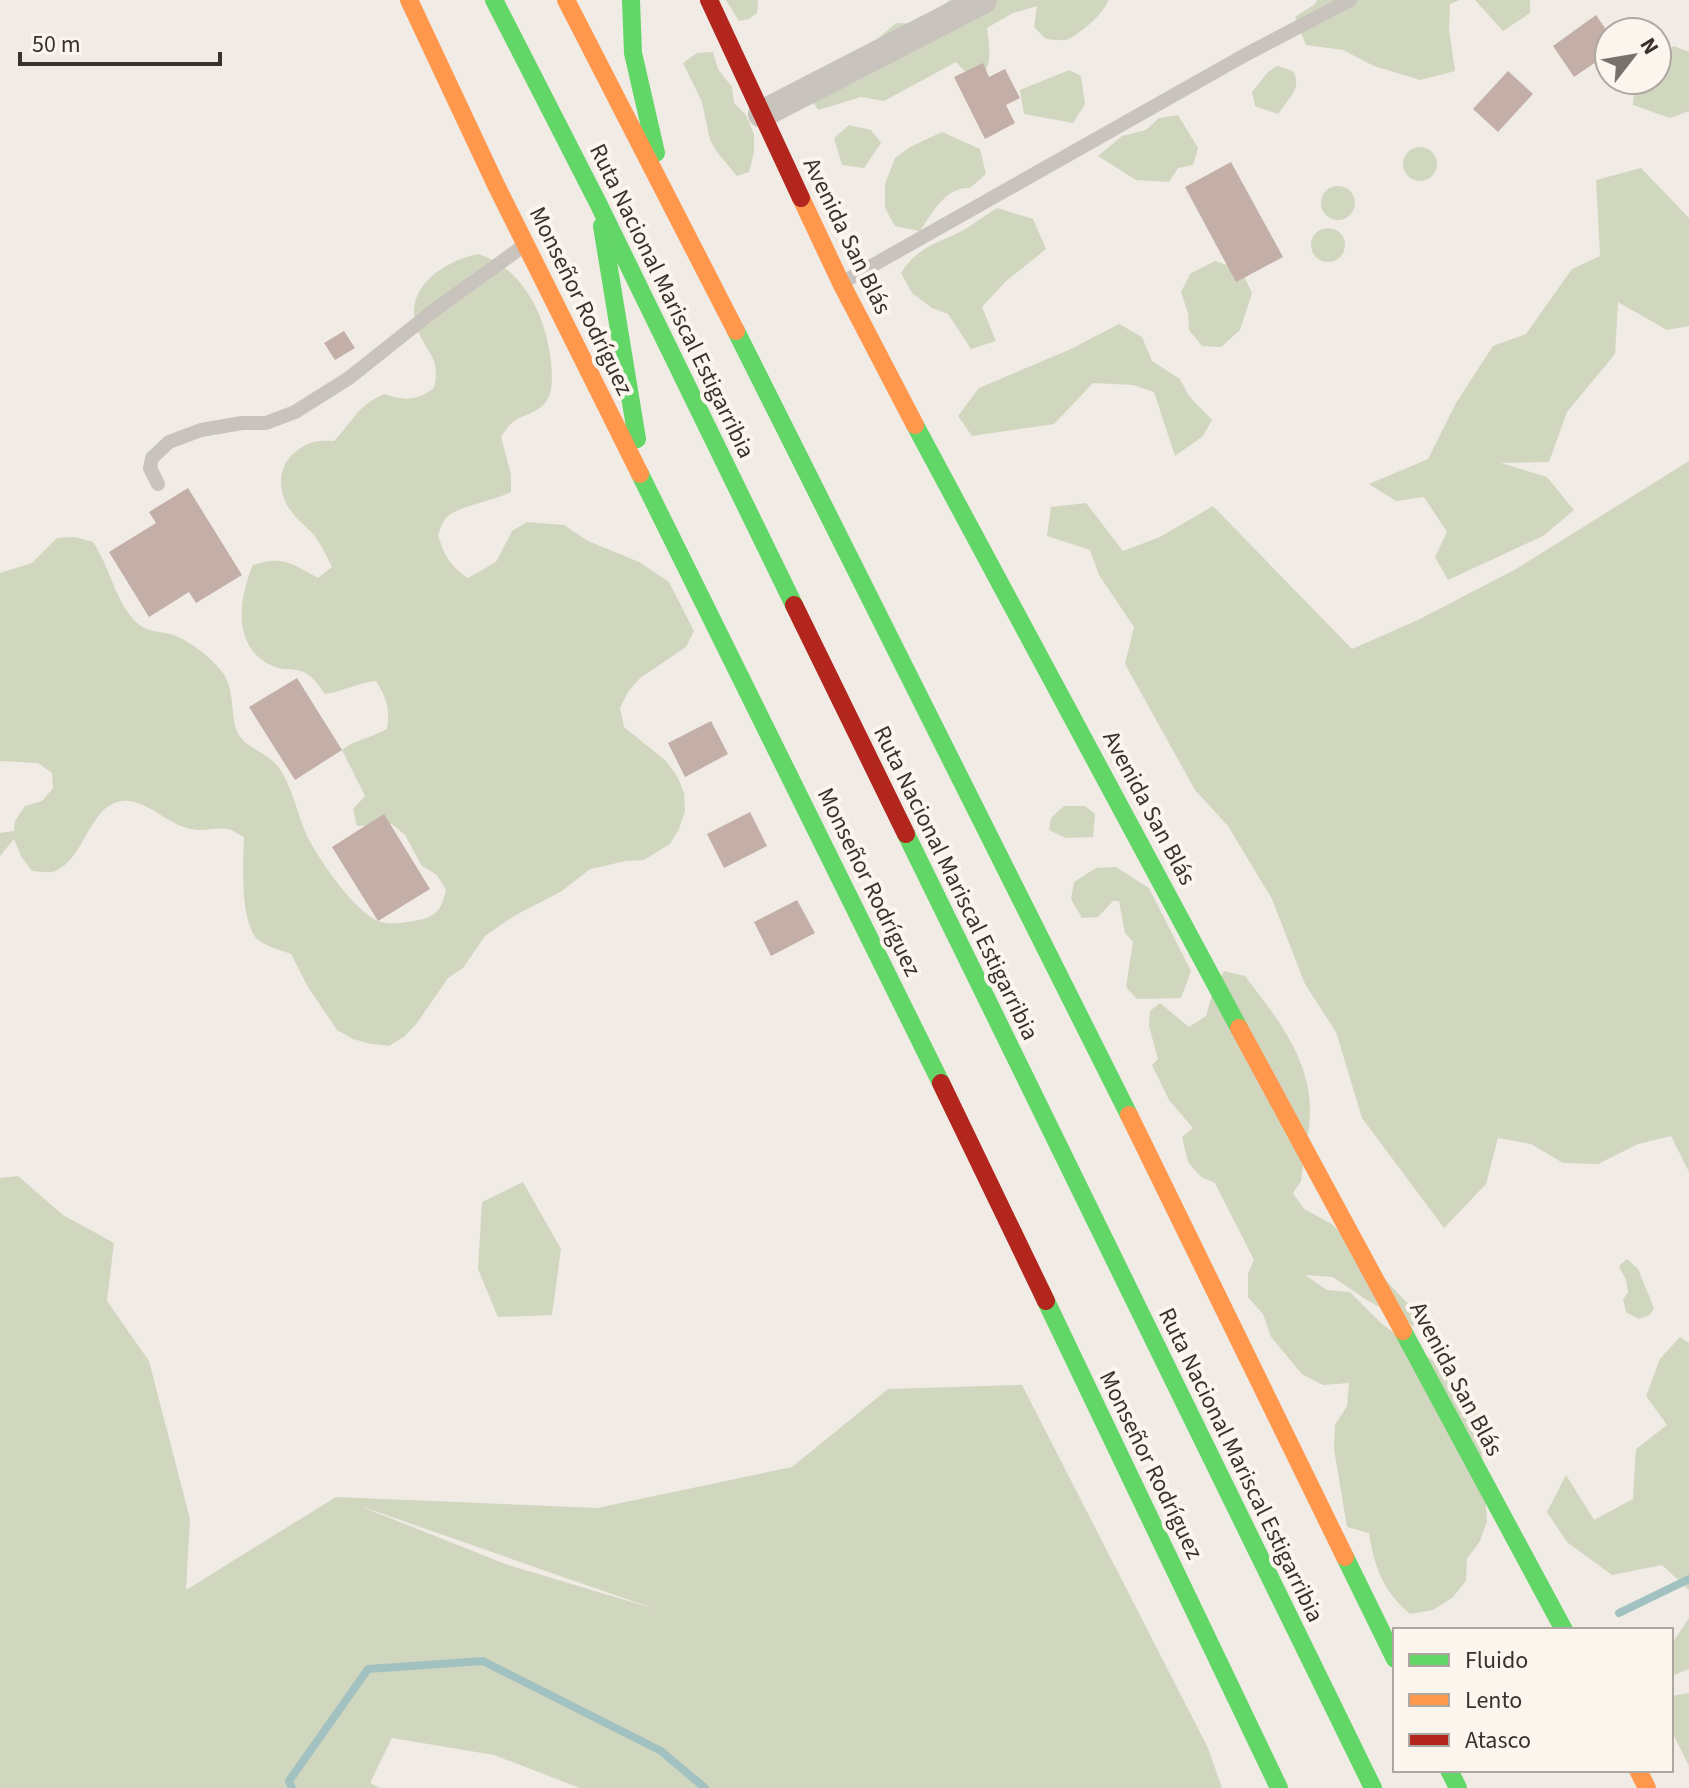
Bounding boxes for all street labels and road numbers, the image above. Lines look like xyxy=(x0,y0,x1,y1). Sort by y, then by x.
street label: Ruta Nacional Mariscal Estigarribia xyxy=(580,138,764,464)
street label: Avenida San Blás xyxy=(794,152,900,320)
street label: Monseñor Rodríguez xyxy=(520,201,642,401)
street label: Ruta Nacional Mariscal Estigarribia xyxy=(864,720,1048,1046)
street label: Avenida San Blás xyxy=(1094,725,1204,891)
street label: Monseñor Rodríguez xyxy=(808,782,930,982)
street label: Avenida San Blás xyxy=(1401,1296,1511,1462)
street label: Ruta Nacional Mariscal Estigarribia xyxy=(1149,1302,1333,1628)
street label: Monseñor Rodríguez xyxy=(1090,1365,1212,1565)

